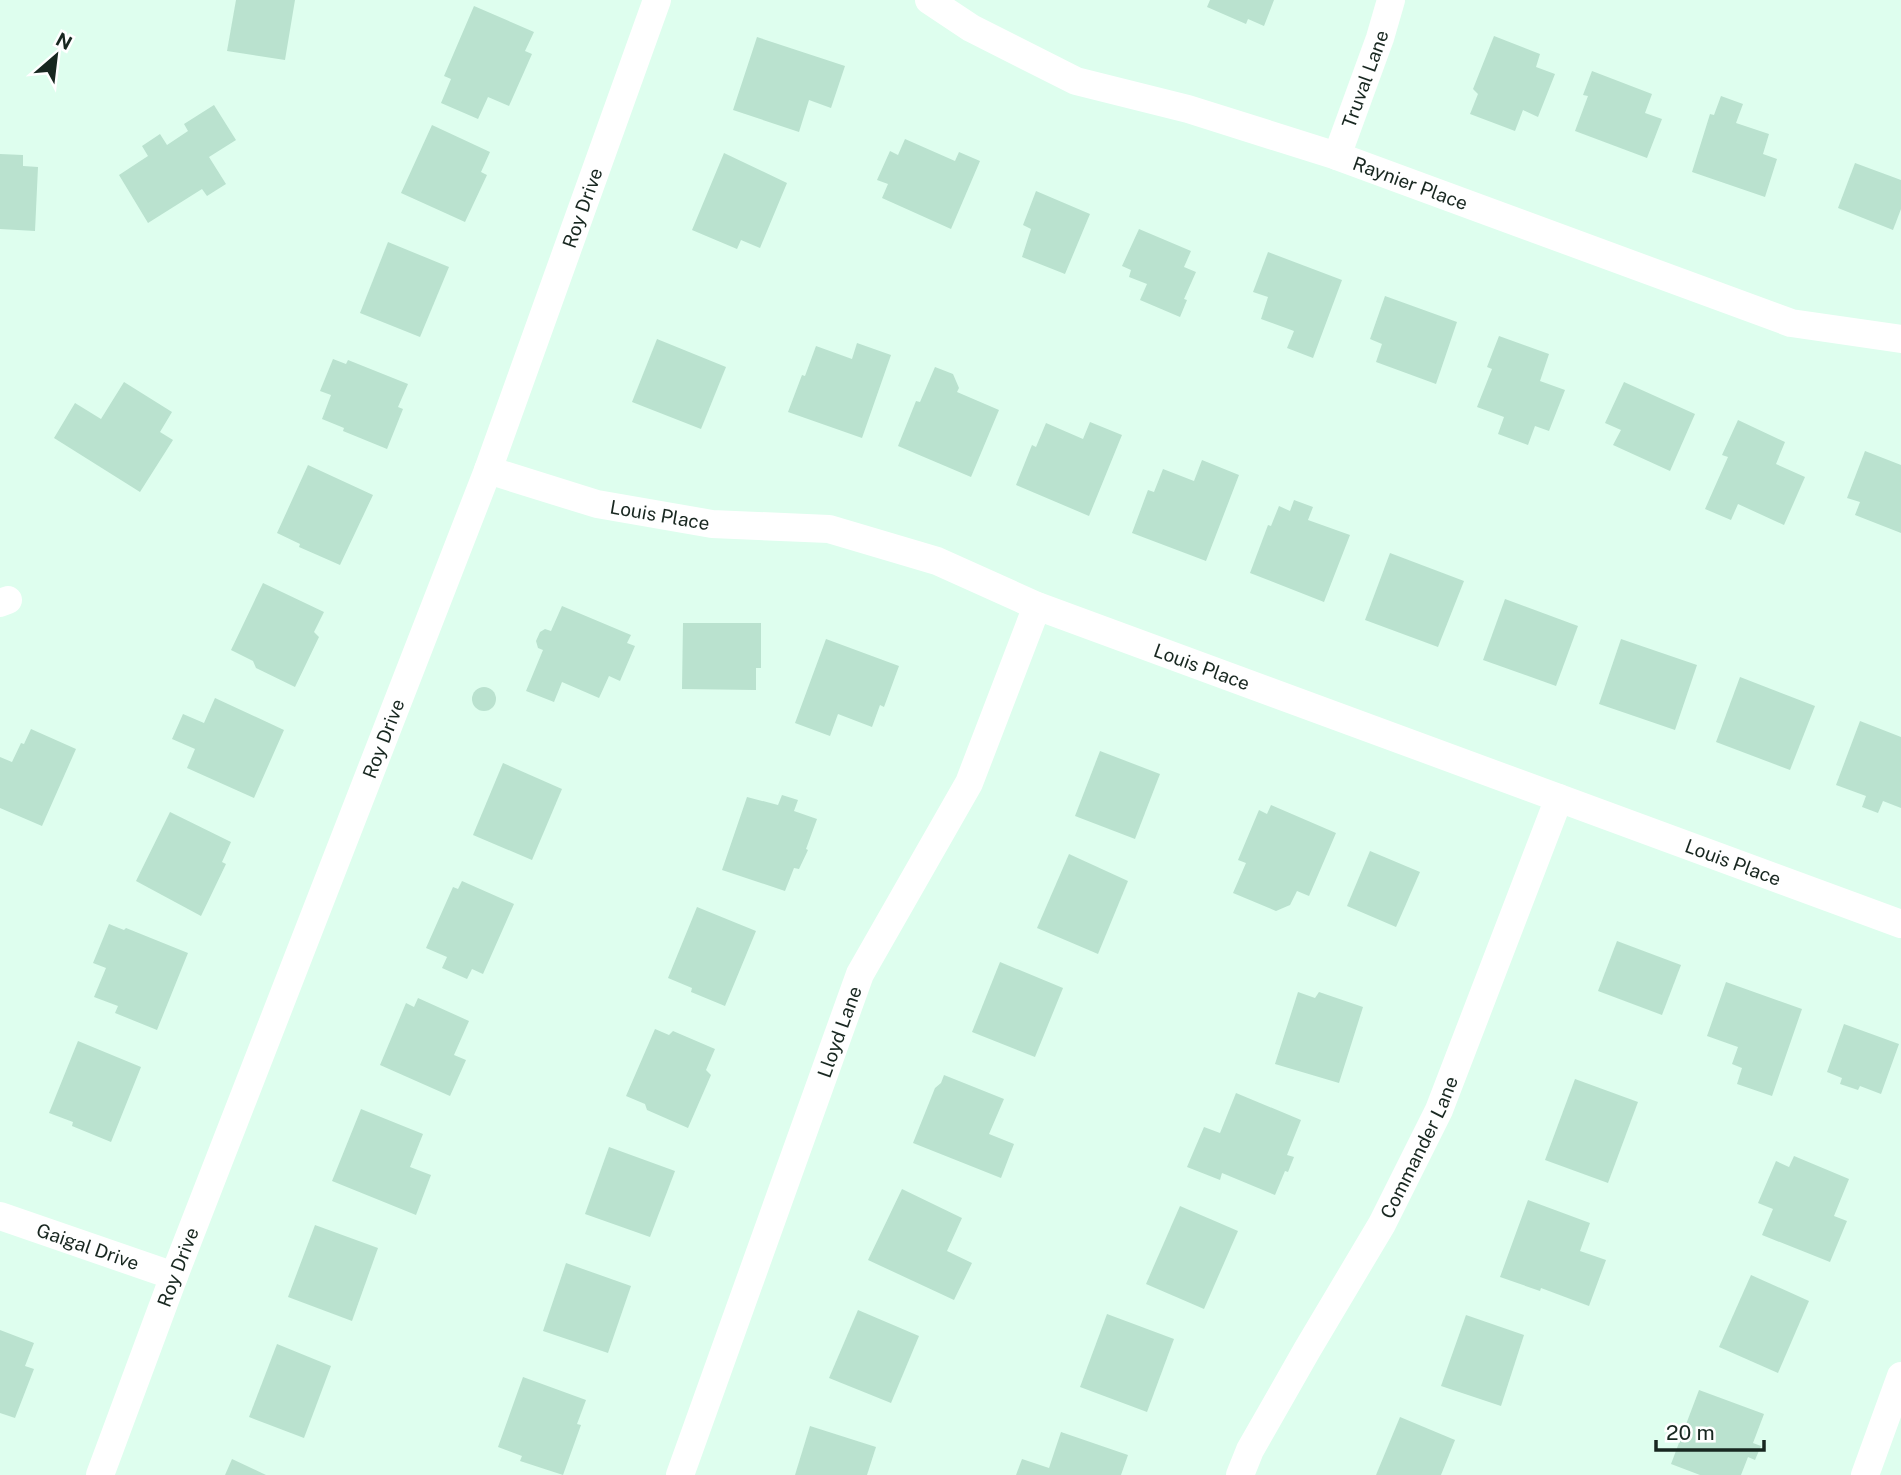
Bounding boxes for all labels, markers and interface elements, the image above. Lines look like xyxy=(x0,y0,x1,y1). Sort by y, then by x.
north arrow xyxy=(21,21,91,91)
text: N xyxy=(52,28,76,54)
street label: Truval Lane xyxy=(1337,28,1393,131)
street label: Raynier Place xyxy=(1350,152,1471,214)
street label: Roy Drive xyxy=(558,165,607,251)
street label: Louis Place xyxy=(608,495,711,534)
street label: Louis Place xyxy=(1151,639,1253,694)
street label: Roy Drive xyxy=(358,696,409,782)
street label: Louis Place xyxy=(1682,834,1784,890)
street label: Lloyd Lane xyxy=(813,983,866,1081)
street label: Commander Lane xyxy=(1376,1073,1462,1222)
street label: Gaigal Drive xyxy=(34,1218,142,1274)
street label: Roy Drive xyxy=(153,1224,203,1310)
scale bar xyxy=(1656,1408,1764,1452)
text: 20 m xyxy=(1666,1420,1715,1445)

